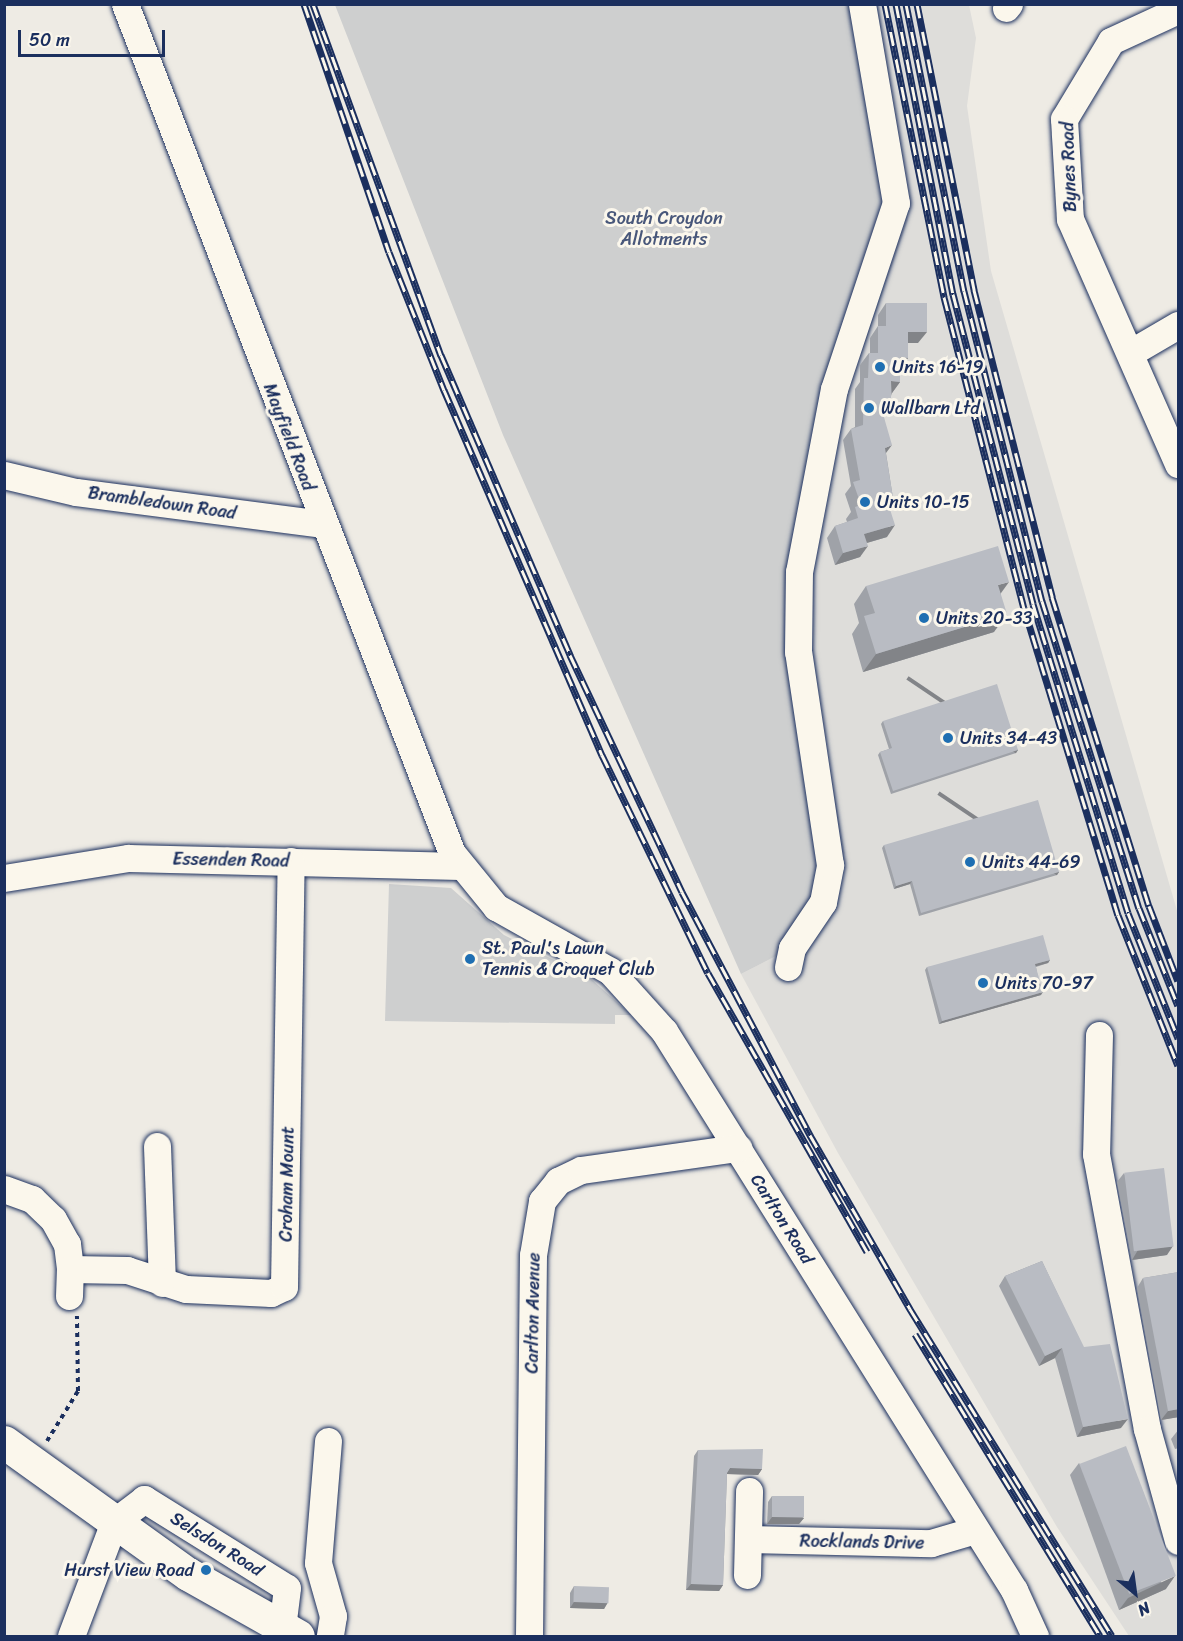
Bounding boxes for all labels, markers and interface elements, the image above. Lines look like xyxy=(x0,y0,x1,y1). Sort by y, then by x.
scale bar xyxy=(21,18,168,56)
text: 50 m xyxy=(29,24,70,56)
street label: Bynes Road xyxy=(1057,121,1081,213)
park label: South Croydon Allotments xyxy=(605,208,723,250)
place label: Units 16-19 xyxy=(892,356,984,378)
marker: Units 16-19 xyxy=(873,360,887,374)
street label: Mayfield Road xyxy=(259,380,319,494)
place label: Wallbarn Ltd xyxy=(881,397,980,419)
marker: Wallbarn Ltd xyxy=(862,401,876,415)
street label: Brambledown Road xyxy=(87,482,237,524)
place label: Units 10-15 xyxy=(877,491,970,513)
marker: Units 10-15 xyxy=(858,495,872,509)
place label: Units 20-33 xyxy=(936,607,1032,629)
marker: Units 20-33 xyxy=(917,611,931,625)
place label: Units 34-43 xyxy=(960,727,1057,749)
marker: Units 34-43 xyxy=(941,731,955,745)
street label: Essenden Road xyxy=(172,848,290,872)
place label: Units 44-69 xyxy=(982,851,1081,873)
marker: Units 44-69 xyxy=(963,855,977,869)
place label: St. Paul's Lawn Tennis & Croquet Club xyxy=(482,938,655,980)
marker: St. Paul's Lawn Tennis & Croquet Club xyxy=(463,952,477,966)
place label: Units 70-97 xyxy=(995,972,1093,994)
marker: Units 70-97 xyxy=(976,976,990,990)
street label: Croham Mount xyxy=(275,1126,299,1242)
street label: Carlton Road xyxy=(746,1170,818,1268)
street label: Carlton Avenue xyxy=(521,1252,545,1374)
street label: Selsdon Road xyxy=(167,1507,267,1581)
street label: Rocklands Drive xyxy=(799,1530,925,1554)
place label: Hurst View Road xyxy=(63,1559,194,1581)
marker: Hurst View Road xyxy=(199,1563,213,1577)
north arrow xyxy=(1105,1563,1165,1623)
text: N xyxy=(1132,1594,1156,1625)

